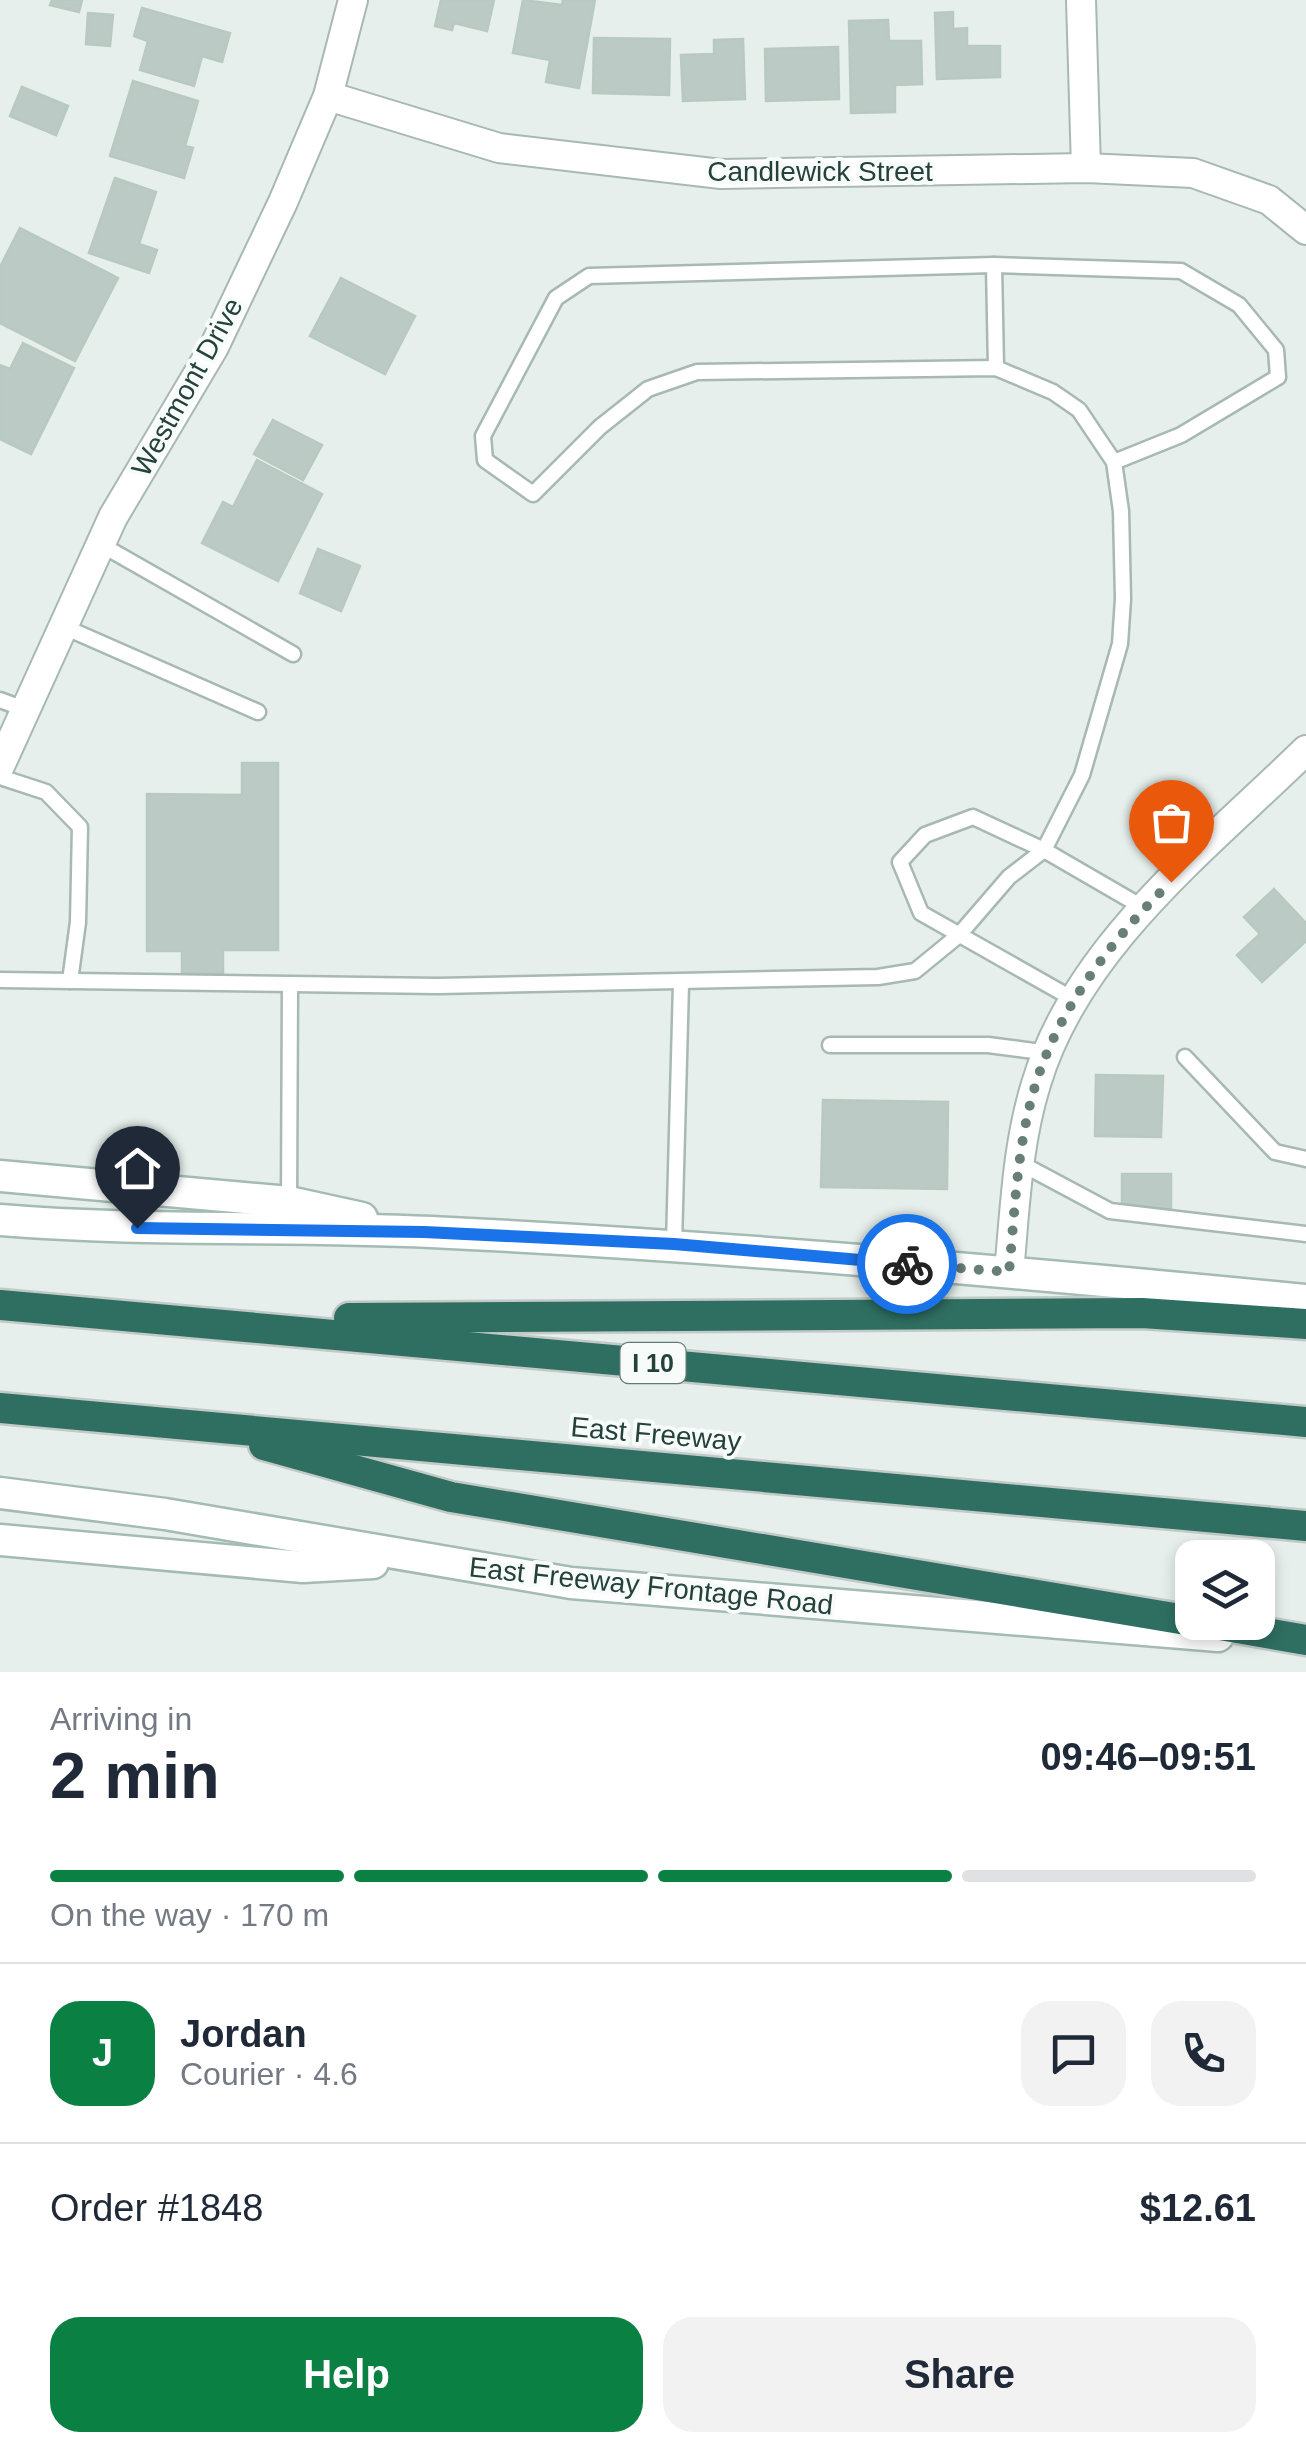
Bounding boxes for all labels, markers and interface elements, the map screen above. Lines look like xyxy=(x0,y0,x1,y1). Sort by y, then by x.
street label: Candlewick Street xyxy=(707,156,933,187)
street label: Westmont Drive xyxy=(125,293,249,481)
pin xyxy=(1129,780,1214,883)
icon: bag xyxy=(1144,795,1199,850)
pin xyxy=(95,1126,180,1229)
icon: home xyxy=(110,1141,165,1196)
courier xyxy=(857,1214,957,1314)
icon: bike xyxy=(880,1237,935,1292)
road number: I 10 xyxy=(620,1343,686,1383)
street label: East Freeway xyxy=(569,1411,743,1457)
map controls xyxy=(1175,1540,1275,1640)
button: layers xyxy=(1175,1540,1275,1640)
street label: East Freeway Frontage Road xyxy=(468,1551,834,1621)
text: Arriving in xyxy=(50,1701,192,1737)
text: 09:46–09:51 xyxy=(1040,1736,1256,1778)
text: 2 min xyxy=(50,1739,220,1812)
text: On the way · 170 m xyxy=(50,1897,329,1933)
button: chat xyxy=(1021,2001,1126,2106)
button: phone xyxy=(1151,2001,1256,2106)
text: Jordan xyxy=(180,2013,307,2055)
text: J xyxy=(92,2032,113,2074)
text: Courier · 4.6 xyxy=(180,2056,358,2092)
text: Order #1848 xyxy=(50,2187,263,2229)
text: $12.61 xyxy=(1140,2187,1256,2229)
button: Help xyxy=(50,2317,643,2432)
button: Share xyxy=(663,2317,1256,2432)

